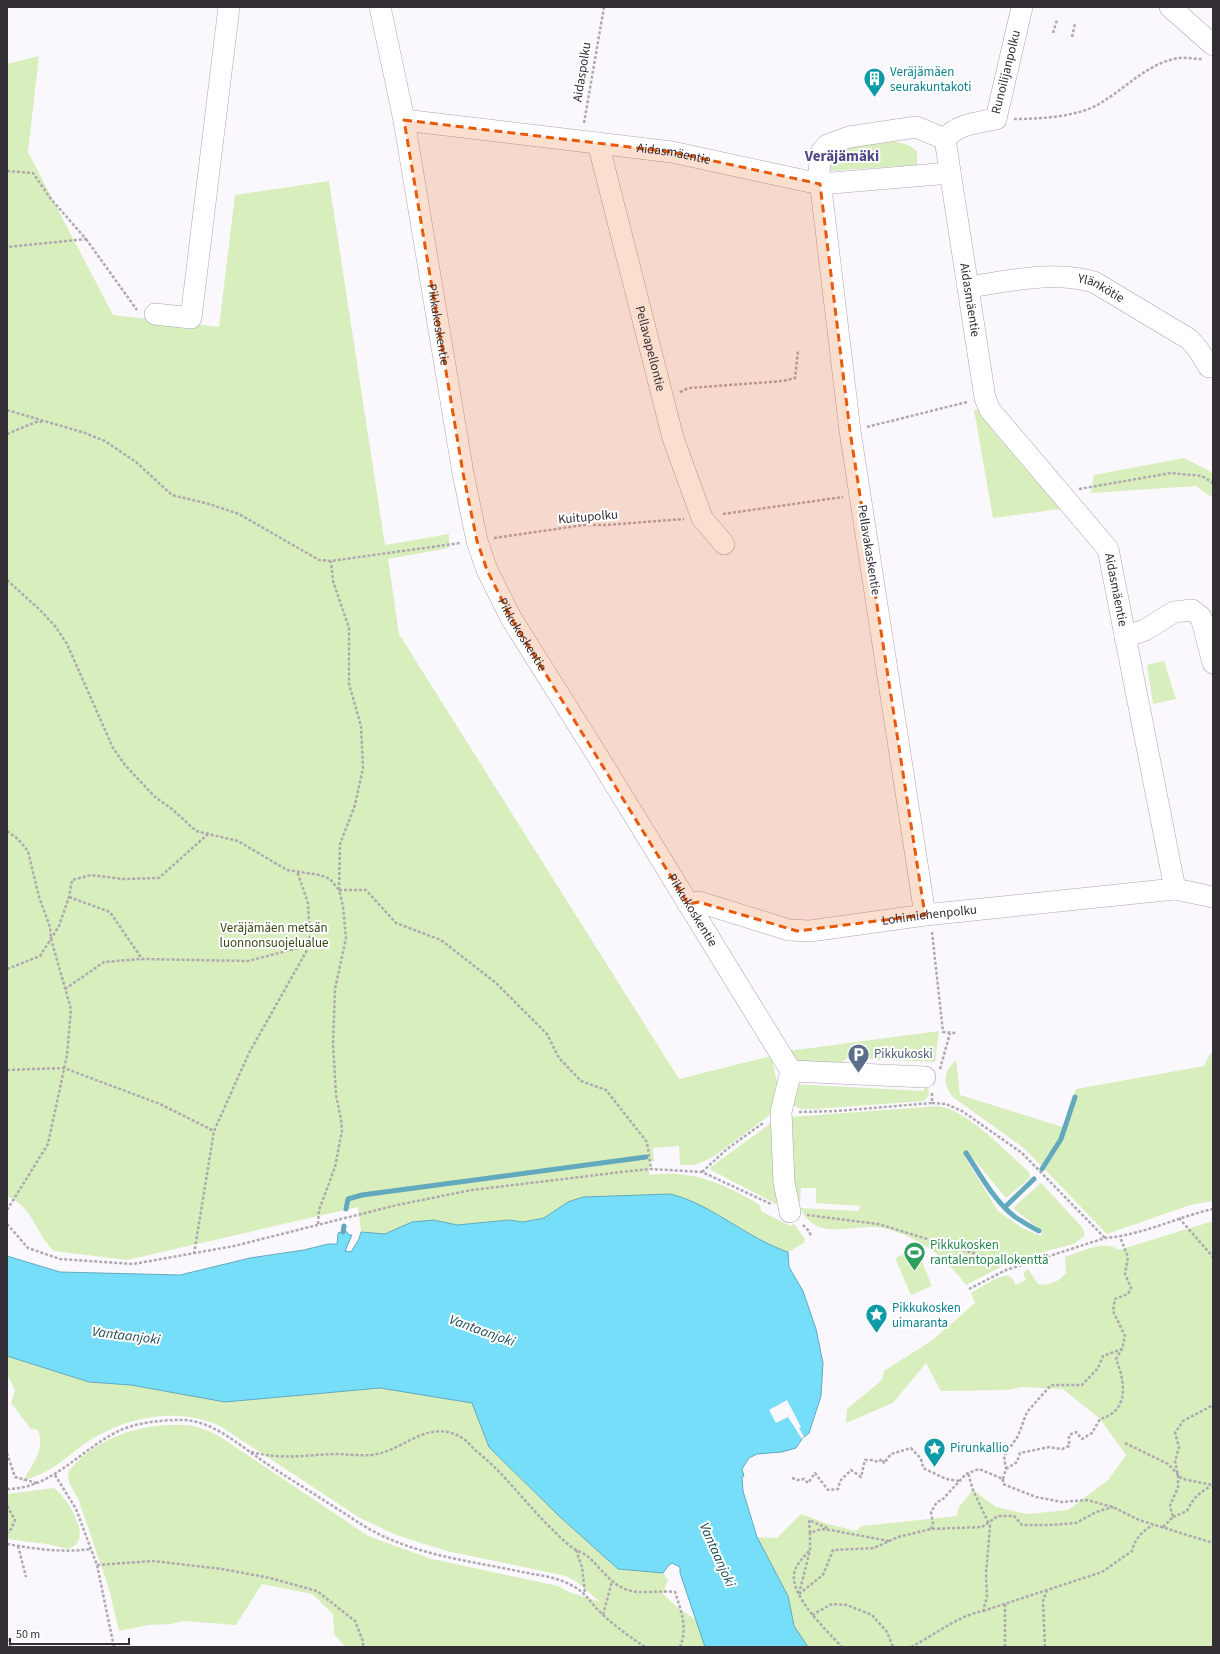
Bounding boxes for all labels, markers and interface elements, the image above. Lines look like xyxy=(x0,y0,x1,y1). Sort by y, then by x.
street label: Runoilijanpolku xyxy=(987,28,1025,116)
street label: Aidaspolku xyxy=(568,41,596,103)
place label: Veräjämäen seurakuntakoti xyxy=(890,63,971,96)
building icon: Veräjämäen seurakuntakoti xyxy=(862,66,888,99)
street label: Aidasmäentie xyxy=(636,139,712,169)
district label: Veräjämäki xyxy=(804,146,879,167)
street label: Aidasmäentie xyxy=(955,262,984,338)
street label: Ylänkötie xyxy=(1075,269,1128,307)
street label: Pikkukoskentie xyxy=(422,282,454,367)
street label: Pellavapellontie xyxy=(631,304,670,393)
street label: Pellavakaskentie xyxy=(853,504,885,596)
street label: Kuitupolku xyxy=(557,505,619,529)
street label: Aidasmäentie xyxy=(1100,552,1132,628)
street label: Pikkukoskentie xyxy=(493,595,551,675)
street label: Pikkukoskentie xyxy=(663,870,722,950)
street label: Lohimiehenpolku xyxy=(881,901,978,930)
park label: Veräjämäen metsän luonnonsuojelualue xyxy=(220,919,328,952)
parking icon: Pikkukoski xyxy=(846,1041,872,1074)
place label: Pikkukoski xyxy=(874,1045,933,1063)
place label: Pikkukosken rantalentopallokenttä xyxy=(930,1236,1049,1269)
sports icon: Pikkukosken rantalentopallokenttä xyxy=(901,1239,927,1272)
place label: Pikkukosken uimaranta xyxy=(892,1299,961,1332)
place icon: Pikkukosken uimaranta xyxy=(864,1302,890,1335)
water label: Vantaanjoki xyxy=(446,1310,518,1352)
water label: Vantaanjoki xyxy=(91,1322,162,1350)
place icon: Pirunkallio xyxy=(921,1435,947,1468)
place label: Pirunkallio xyxy=(950,1439,1009,1457)
water label: Vantaanjoki xyxy=(694,1520,740,1591)
scale bar xyxy=(10,1620,129,1646)
text: 50 m xyxy=(16,1626,40,1643)

